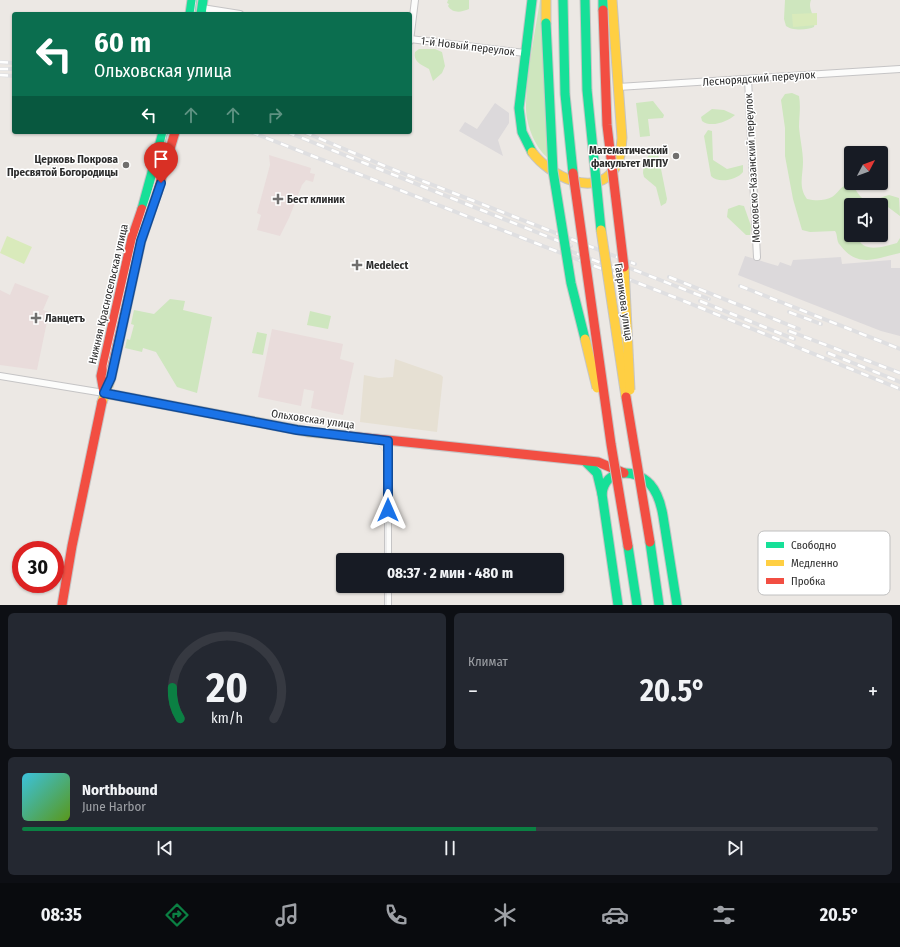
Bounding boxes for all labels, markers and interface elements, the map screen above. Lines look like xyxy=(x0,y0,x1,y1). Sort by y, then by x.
text: 60 m xyxy=(94,26,151,59)
icon: left xyxy=(28,28,80,80)
street label: 1-й Новый переулок xyxy=(420,34,516,59)
text: Ольховская улица xyxy=(94,60,232,82)
street label: Леснорядский переулок xyxy=(702,68,817,89)
street label: Московско-Казанский переулок xyxy=(742,92,763,243)
icon: left xyxy=(138,104,160,126)
icon: ahead xyxy=(180,104,202,126)
icon: ahead xyxy=(222,104,244,126)
icon: right xyxy=(264,104,286,126)
pin xyxy=(144,142,178,183)
place label: Математический факультет МГПУ xyxy=(589,144,668,170)
north arrow xyxy=(844,146,888,190)
map controls xyxy=(844,146,888,242)
icon: arrive xyxy=(150,148,172,170)
marker: Математический факультет МГПУ xyxy=(671,151,681,161)
place label: Церковь Покрова Пресвятой Богородицы xyxy=(7,153,119,179)
marker: Церковь Покрова Пресвятой Богородицы xyxy=(121,160,131,170)
marker: Бест клиник xyxy=(272,193,284,205)
place label: Бест клиник xyxy=(287,193,345,206)
button: sound xyxy=(844,198,888,242)
street label: Нижняя Красносельская улица xyxy=(86,223,131,366)
marker: Medelect xyxy=(351,259,363,271)
place label: Medelect xyxy=(366,259,408,272)
street label: Гаврикова улица xyxy=(612,262,635,342)
marker: Ланцетъ xyxy=(30,312,42,324)
place label: Ланцетъ xyxy=(45,312,86,325)
street label: Ольховская улица xyxy=(270,407,356,432)
position arrow xyxy=(367,489,409,531)
legend xyxy=(758,531,890,595)
text: Свободно xyxy=(791,539,836,552)
speed limit sign: 30 xyxy=(12,541,64,593)
text: Медленно xyxy=(791,557,839,570)
text: 08:37 · 2 мин · 480 m xyxy=(387,564,513,582)
text: Пробка xyxy=(791,575,825,588)
text: Климат xyxy=(468,654,508,669)
text: 20 xyxy=(205,663,248,713)
text: 20.5° xyxy=(640,673,706,709)
text: − xyxy=(468,678,478,705)
text: + xyxy=(868,678,878,705)
text: km/h xyxy=(211,710,243,727)
text: Northbound xyxy=(82,781,158,799)
text: June Harbor xyxy=(82,799,146,814)
icon: previous xyxy=(154,837,176,859)
icon: pause xyxy=(439,837,461,859)
icon: next xyxy=(724,837,746,859)
icon: directions xyxy=(163,901,191,929)
icon: music xyxy=(273,901,301,929)
icon: phone xyxy=(382,901,410,929)
icon: climate xyxy=(491,901,519,929)
icon: car xyxy=(601,901,629,929)
icon: filters xyxy=(710,901,738,929)
text: 08:35 xyxy=(41,904,82,926)
text: 20.5° xyxy=(820,904,859,926)

